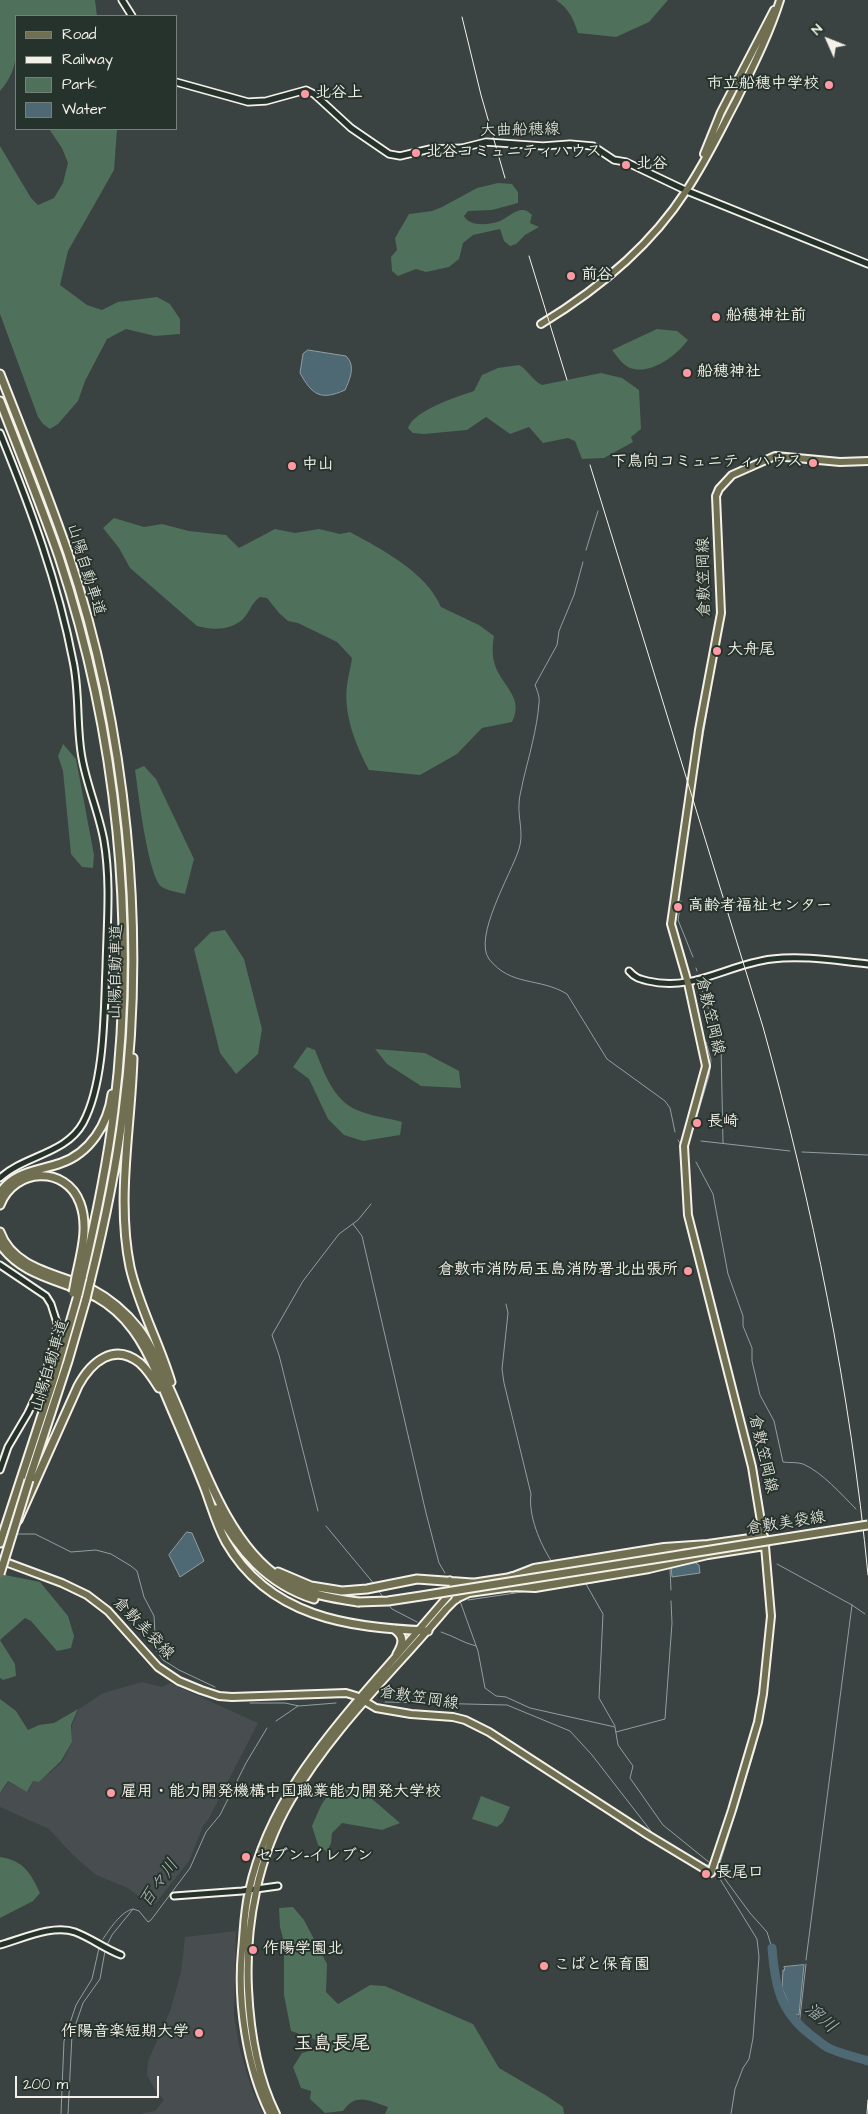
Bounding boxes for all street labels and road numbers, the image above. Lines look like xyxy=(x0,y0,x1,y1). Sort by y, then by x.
street label: 大曲船穂線 xyxy=(480,121,560,141)
street label: 山陽自動車道 xyxy=(62,521,108,619)
street label: 倉敷笠岡線 xyxy=(695,537,715,617)
street label: 山陽自動車道 xyxy=(107,924,127,1020)
street label: 倉敷笠岡線 xyxy=(691,975,727,1057)
street label: 山陽自動車道 xyxy=(28,1317,74,1415)
street label: 倉敷笠岡線 xyxy=(744,1413,780,1495)
street label: 倉敷美袋線 xyxy=(745,1508,827,1540)
street label: 倉敷美袋線 xyxy=(108,1594,178,1664)
street label: 倉敷笠岡線 xyxy=(378,1683,460,1715)

